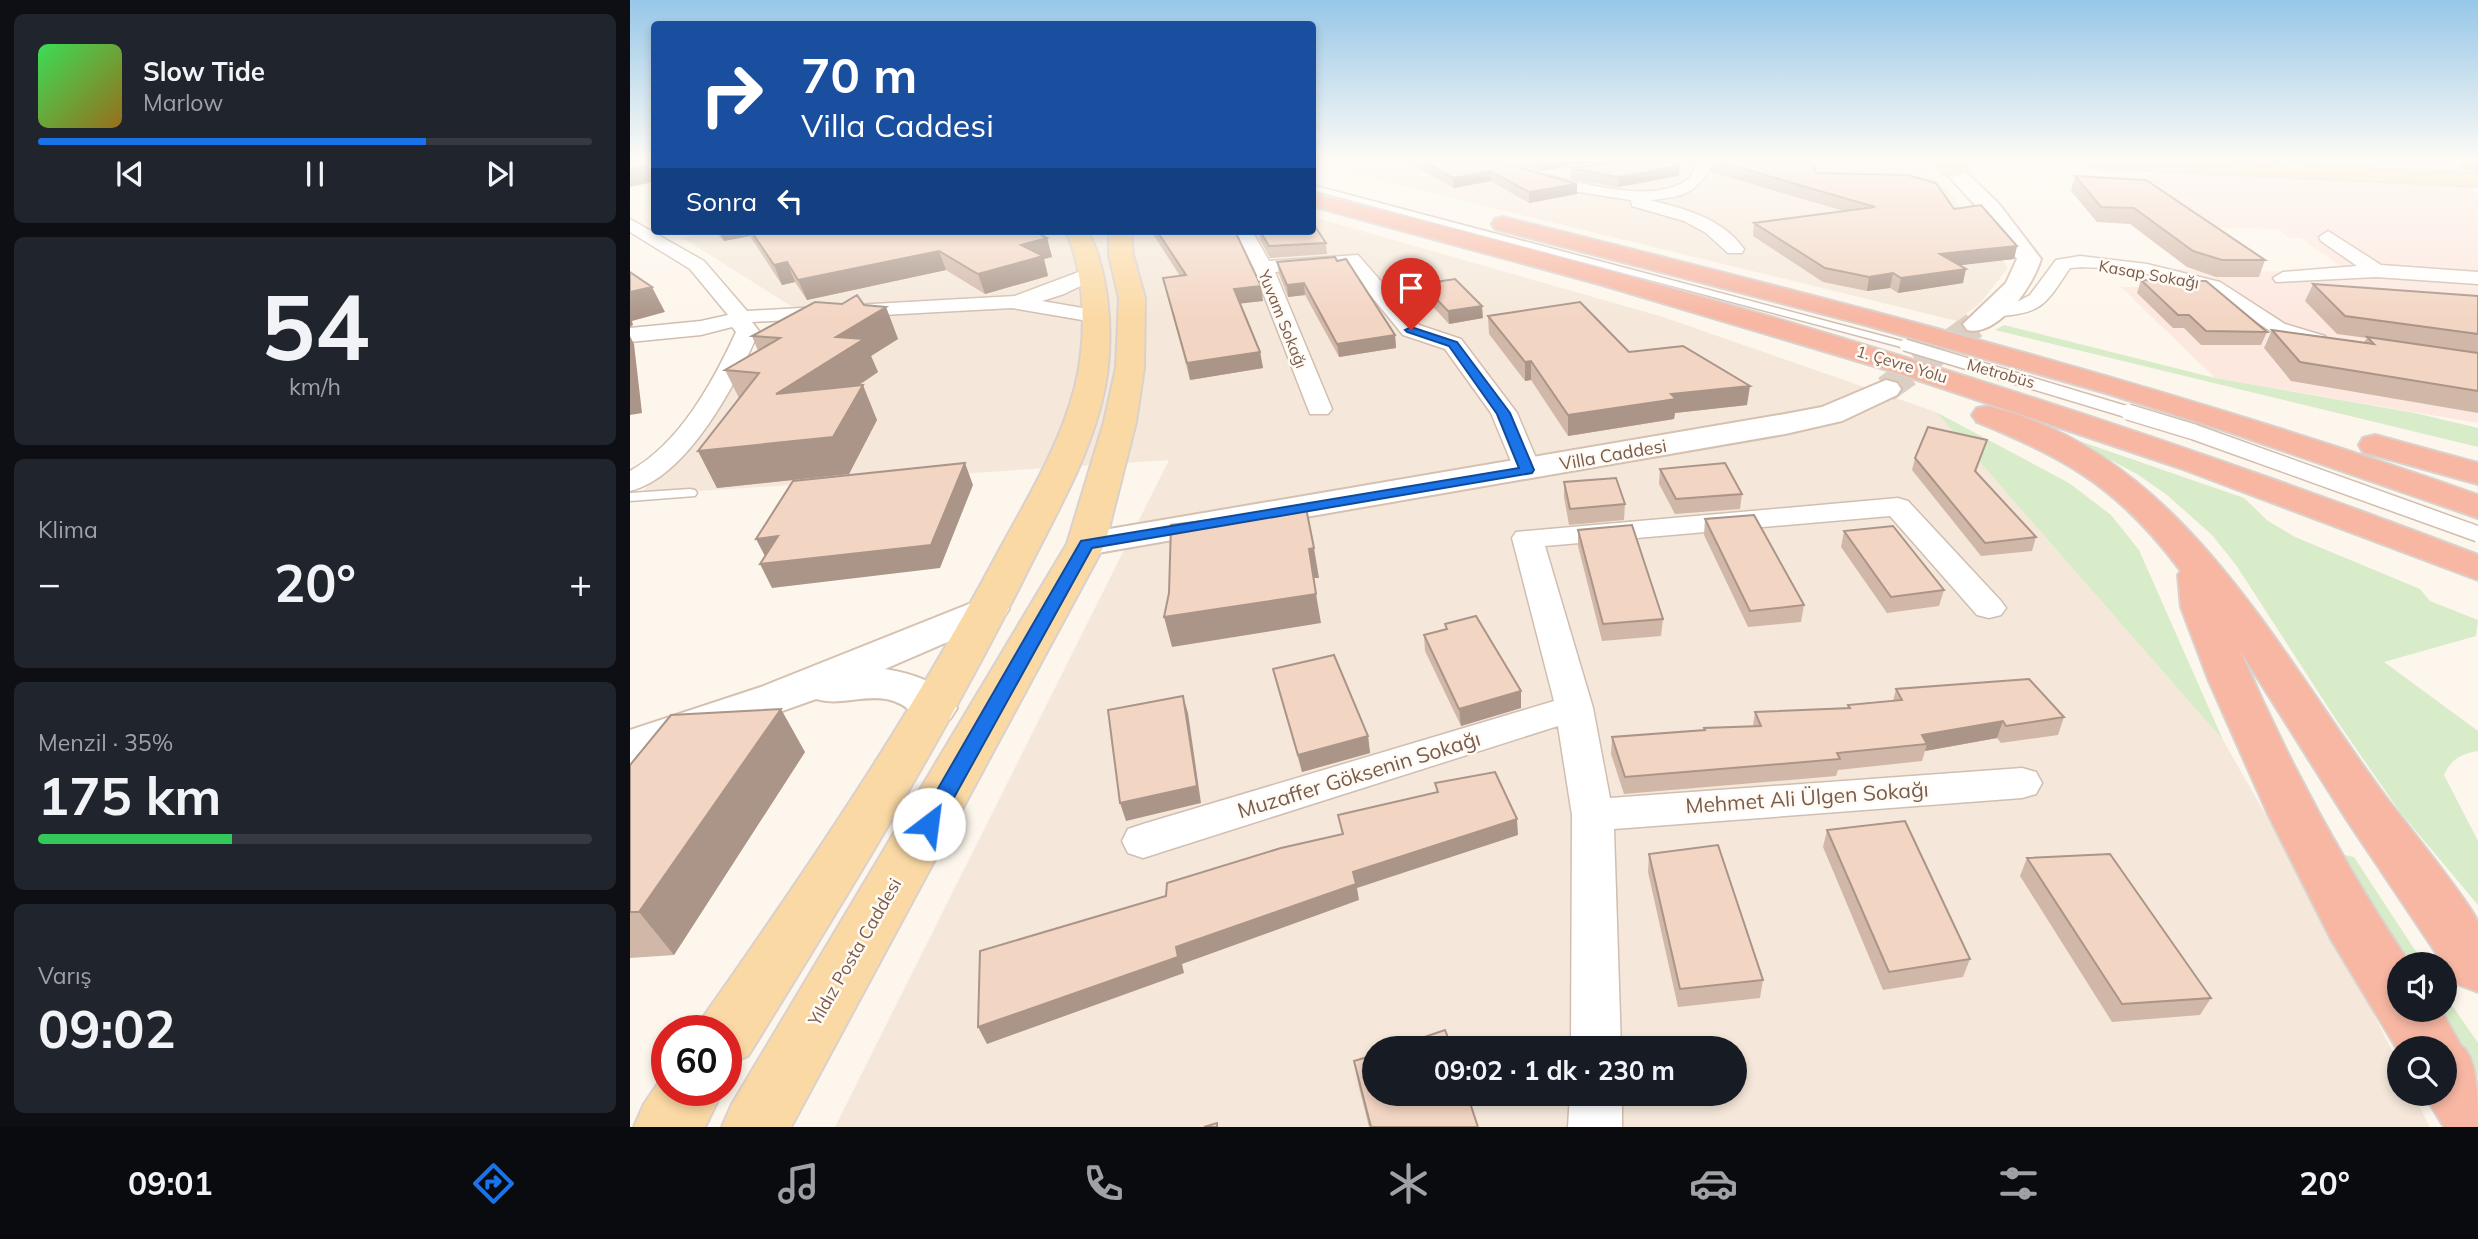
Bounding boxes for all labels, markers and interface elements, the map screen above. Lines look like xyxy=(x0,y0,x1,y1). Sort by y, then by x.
text: 70 m xyxy=(801,44,917,105)
icon: right xyxy=(686,49,777,140)
text: Slow Tide xyxy=(143,55,265,88)
text: Marlow xyxy=(143,88,223,117)
text: Villa Caddesi xyxy=(801,105,994,145)
icon: previous xyxy=(111,155,149,193)
icon: pause xyxy=(296,155,334,193)
icon: next xyxy=(481,155,519,193)
icon: left xyxy=(771,182,809,220)
text: Sonra xyxy=(686,185,757,218)
street label: Kasap Sokağı xyxy=(2097,255,2201,293)
pin xyxy=(1381,258,1441,330)
street label: Yuvam Sokağı xyxy=(1254,266,1312,371)
text: 54 xyxy=(260,269,370,383)
icon: arrive xyxy=(1392,269,1430,307)
street label: 1. Çevre Yolu xyxy=(1854,341,1950,387)
street label: Metrobüs xyxy=(1965,354,2037,392)
text: km/h xyxy=(289,372,341,401)
street label: Villa Caddesi xyxy=(1558,434,1668,475)
text: Klima xyxy=(38,515,98,544)
text: 20° xyxy=(274,550,356,615)
text: − xyxy=(38,559,61,607)
text: + xyxy=(569,559,592,607)
street label: Muzaffer Göksenin Sokağı xyxy=(1234,725,1483,823)
text: Menzil · 35% xyxy=(38,728,173,757)
text: 175 km xyxy=(38,763,221,828)
street label: Mehmet Ali Ülgen Sokağı xyxy=(1684,776,1929,818)
position arrow xyxy=(892,787,966,861)
street label: Yıldız Posta Caddesi xyxy=(802,874,906,1031)
map controls xyxy=(2387,952,2457,1106)
button: sound xyxy=(2387,952,2457,1022)
text: Varış xyxy=(38,961,92,990)
text: 09:02 xyxy=(38,996,176,1061)
speed limit sign: 60 xyxy=(651,1015,742,1106)
button: search xyxy=(2387,1036,2457,1106)
text: 09:02 · 1 dk · 230 m xyxy=(1434,1054,1675,1087)
icon: directions xyxy=(469,1159,518,1208)
icon: music xyxy=(774,1159,823,1208)
icon: phone xyxy=(1079,1159,1128,1208)
icon: climate xyxy=(1384,1159,1433,1208)
icon: car xyxy=(1689,1159,1738,1208)
icon: filters xyxy=(1994,1159,2043,1208)
text: 09:01 xyxy=(128,1163,213,1203)
text: 20° xyxy=(2299,1163,2350,1203)

